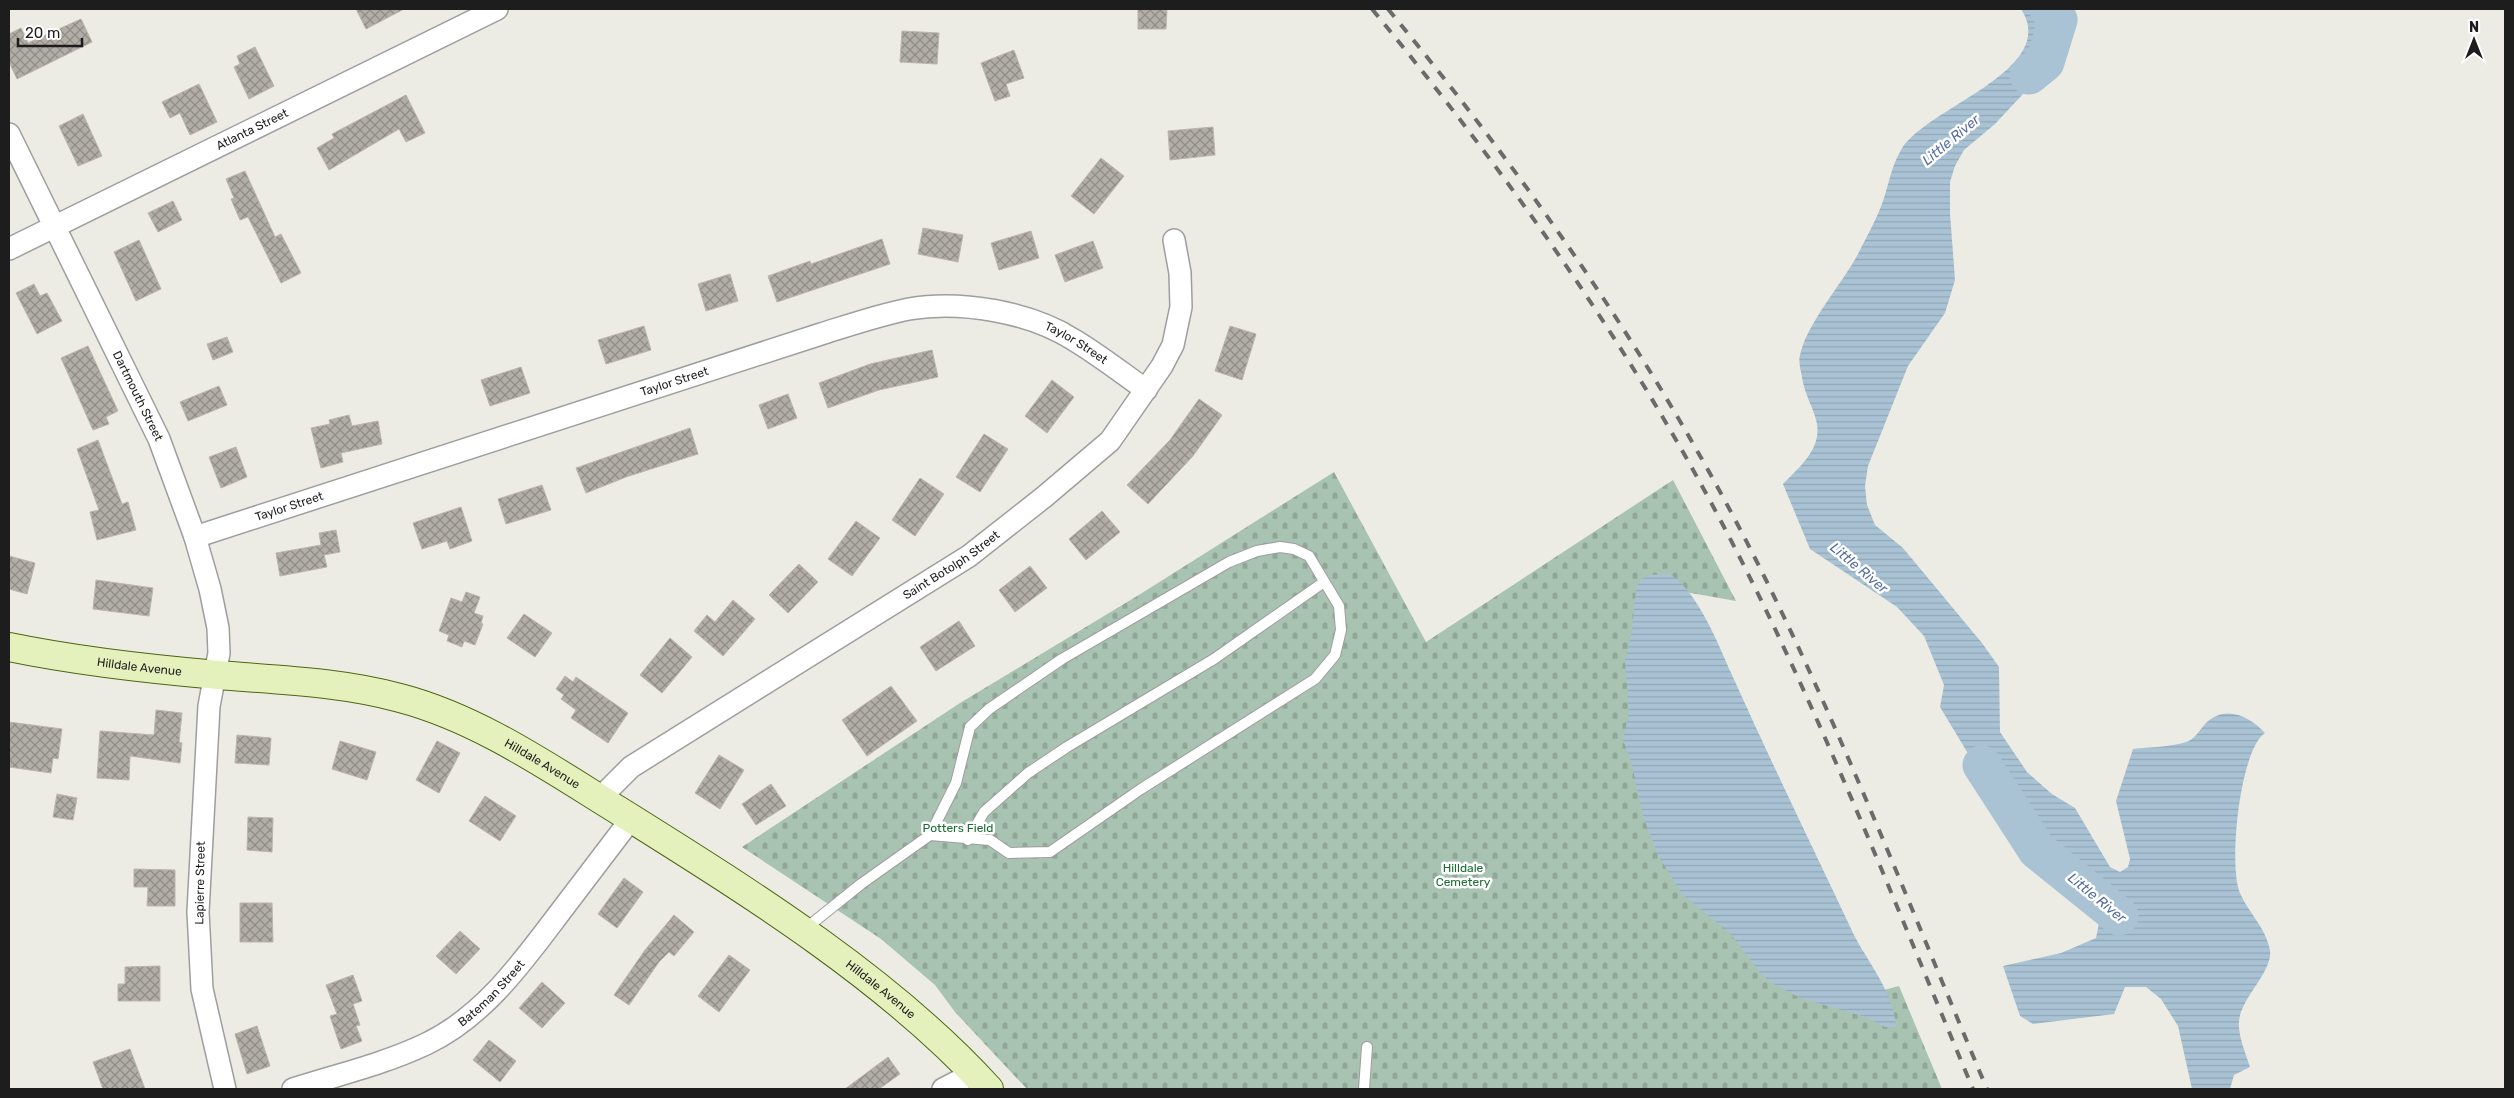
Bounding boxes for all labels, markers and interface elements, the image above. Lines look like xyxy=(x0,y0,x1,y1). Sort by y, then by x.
scale bar xyxy=(18,15,81,47)
north arrow xyxy=(2449,15,2499,65)
text: N xyxy=(2469,19,2479,36)
text: 20 m xyxy=(25,24,60,42)
street label: Atlanta Street xyxy=(214,106,291,153)
water label: Little River xyxy=(1919,111,1984,169)
street label: Taylor Street xyxy=(1043,319,1110,367)
street label: Dartmouth Street xyxy=(110,349,166,444)
street label: Taylor Street xyxy=(639,364,711,399)
street label: Taylor Street xyxy=(253,489,325,524)
street label: Saint Botolph Street xyxy=(900,527,1003,602)
water label: Little River xyxy=(1827,539,1892,597)
street label: Hilldale Avenue xyxy=(96,655,183,679)
street label: Hilldale Avenue xyxy=(502,736,583,792)
park label: Potters Field xyxy=(923,821,993,835)
street label: Lapierre Street xyxy=(192,841,208,925)
park label: Hilldale Cemetery xyxy=(1436,861,1491,889)
water label: Little River xyxy=(2064,869,2130,927)
street label: Bateman Street xyxy=(455,957,528,1029)
street label: Hilldale Avenue xyxy=(843,957,919,1022)

